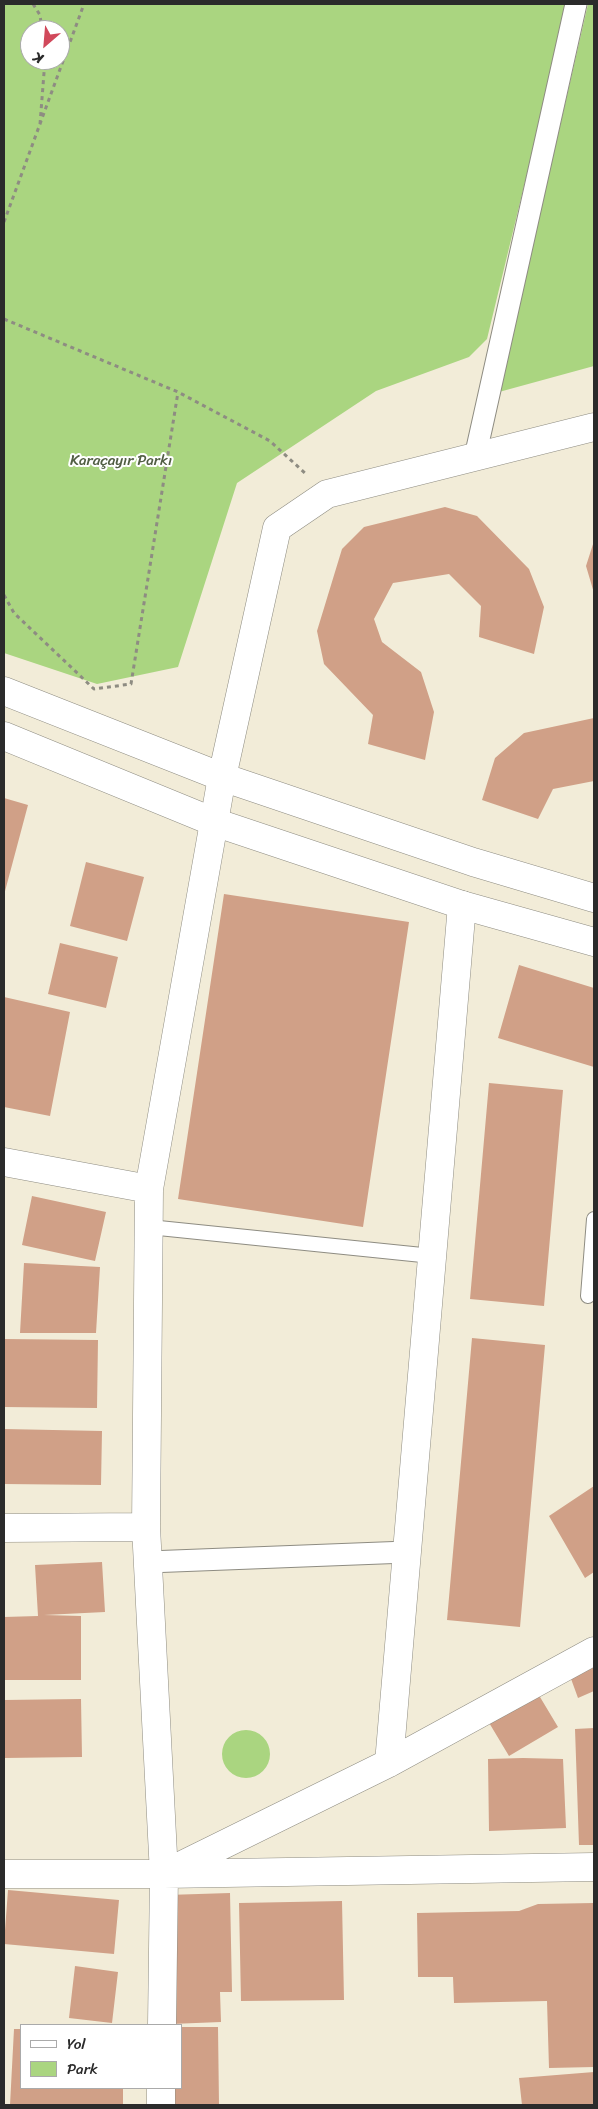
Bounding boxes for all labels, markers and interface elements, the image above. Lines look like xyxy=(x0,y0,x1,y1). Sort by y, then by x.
north arrow xyxy=(20,20,70,70)
text: K xyxy=(29,45,48,71)
park label: Karaçayır Parkı xyxy=(70,452,172,470)
legend xyxy=(20,2024,182,2089)
text: Yol xyxy=(67,2031,86,2057)
text: Park xyxy=(67,2056,98,2082)

